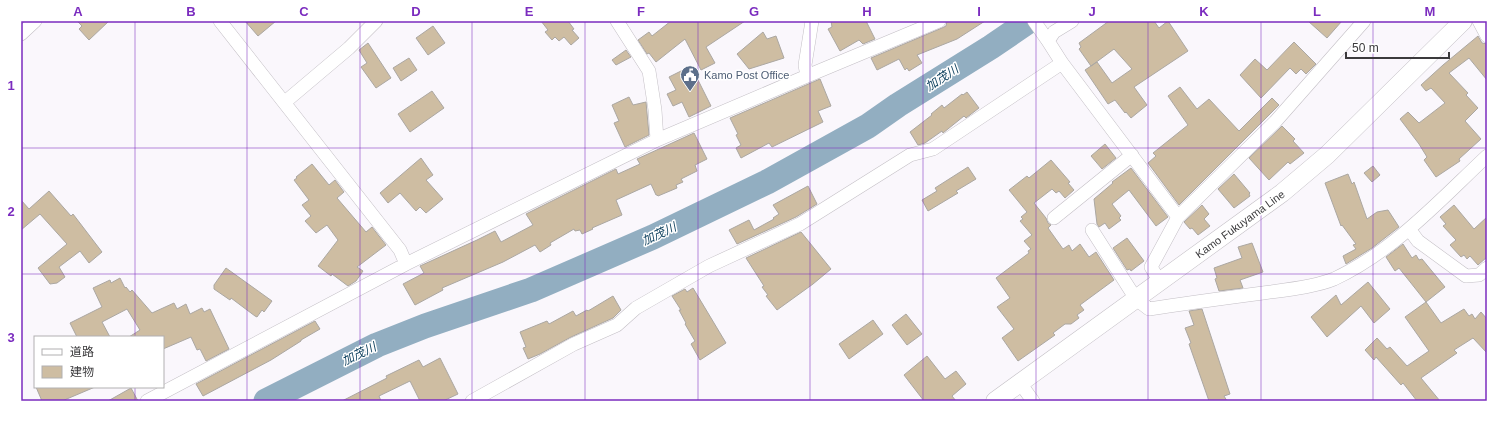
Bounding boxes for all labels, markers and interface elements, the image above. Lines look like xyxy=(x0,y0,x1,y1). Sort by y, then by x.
text: A xyxy=(73,4,83,19)
text: B xyxy=(186,4,196,19)
text: C xyxy=(299,4,309,19)
text: D xyxy=(411,4,421,19)
text: E xyxy=(525,4,534,19)
text: F xyxy=(637,4,645,19)
text: G xyxy=(749,4,759,19)
text: H xyxy=(862,4,872,19)
text: I xyxy=(977,4,981,19)
text: J xyxy=(1088,4,1096,19)
text: K xyxy=(1199,4,1209,19)
text: L xyxy=(1313,4,1321,19)
text: M xyxy=(1425,4,1435,19)
scale bar xyxy=(1346,34,1449,60)
text: 50 m xyxy=(1352,41,1379,55)
water label: 加茂川 xyxy=(923,61,963,94)
public building icon: Kamo Post Office xyxy=(679,64,701,92)
place label: Kamo Post Office xyxy=(704,69,789,81)
text: 1 xyxy=(7,78,15,93)
street label: Kamo Fukuyama Line xyxy=(1193,188,1287,260)
text: 2 xyxy=(7,204,15,219)
water label: 加茂川 xyxy=(640,219,680,248)
text: 3 xyxy=(7,330,15,345)
legend xyxy=(34,336,164,388)
water label: 加茂川 xyxy=(340,339,380,368)
text: 道路 xyxy=(70,345,94,359)
text: 建物 xyxy=(70,365,94,379)

